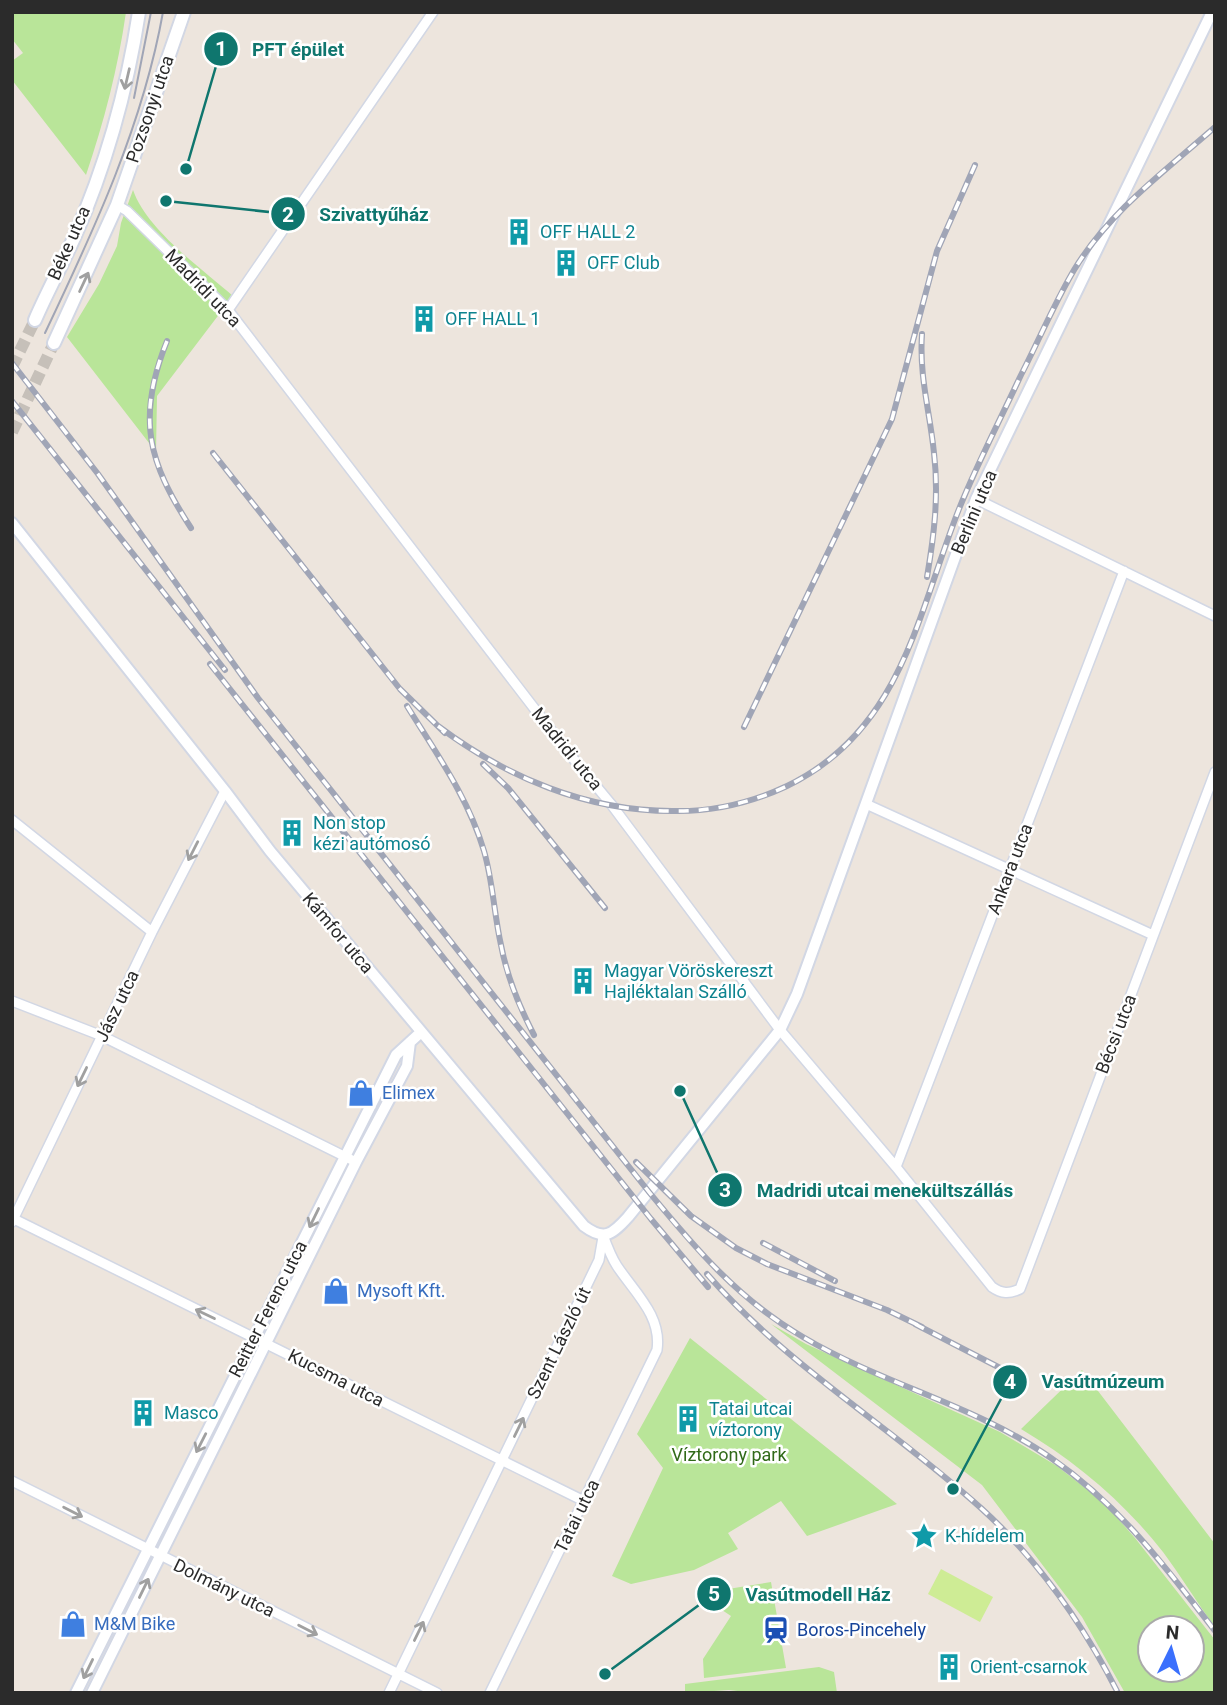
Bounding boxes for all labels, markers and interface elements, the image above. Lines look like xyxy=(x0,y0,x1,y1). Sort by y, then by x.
callout: PFT épület xyxy=(203,29,359,69)
text: 1 xyxy=(215,37,227,61)
text: PFT épület xyxy=(252,38,345,61)
street label: Pozsonyi utca xyxy=(121,52,178,165)
one-way arrow xyxy=(120,67,133,90)
callout: Szivattyűház xyxy=(270,194,443,234)
street label: Béke utca xyxy=(43,203,94,283)
text: 2 xyxy=(282,203,294,227)
text: Szivattyűház xyxy=(319,203,429,226)
building icon: OFF HALL 2 xyxy=(504,217,534,247)
place label: OFF HALL 2 xyxy=(540,221,635,242)
street label: Madridi utca xyxy=(161,244,246,331)
building icon: OFF Club xyxy=(551,248,581,278)
place label: OFF Club xyxy=(587,252,660,273)
one-way arrow xyxy=(77,272,91,293)
building icon: OFF HALL 1 xyxy=(409,304,439,334)
place label: OFF HALL 1 xyxy=(445,308,540,329)
street label: Berlini utca xyxy=(946,467,1001,557)
street label: Madridi utca xyxy=(528,703,607,794)
place label: Non stop kézi autómosó xyxy=(313,812,431,854)
building icon: Non stop kézi autómosó xyxy=(277,818,307,848)
street label: Ankara utca xyxy=(983,820,1036,917)
one-way arrow xyxy=(186,840,200,861)
street label: Kámfor utca xyxy=(299,888,378,977)
place label: Magyar Vöröskereszt Hajléktalan Szálló xyxy=(604,960,773,1002)
street label: Jász utca xyxy=(90,966,143,1045)
building icon: Magyar Vöröskereszt Hajléktalan Szálló xyxy=(568,966,598,996)
street label: Bécsi utca xyxy=(1091,991,1140,1076)
one-way arrow xyxy=(75,1066,88,1087)
shop icon: Elimex xyxy=(346,1078,376,1108)
place label: Elimex xyxy=(382,1082,435,1103)
callout: Madridi utcai menekültszállás xyxy=(708,1170,1027,1210)
text: 3 xyxy=(719,1178,731,1202)
text: Madridi utcai menekültszállás xyxy=(757,1179,1013,1202)
one-way arrow xyxy=(306,1207,320,1228)
street label: Reitter Ferenc utca xyxy=(224,1237,311,1381)
shop icon: Mysoft Kft. xyxy=(321,1276,351,1306)
place label: Mysoft Kft. xyxy=(357,1280,446,1301)
street label: Szent László út xyxy=(522,1283,595,1402)
one-way arrow xyxy=(195,1306,216,1320)
street label: Kucsma utca xyxy=(285,1344,388,1411)
callout: Vasútmúzeum xyxy=(992,1362,1178,1402)
text: 4 xyxy=(1004,1370,1016,1394)
text: Vasútmúzeum xyxy=(1042,1370,1164,1393)
building icon: Masco xyxy=(128,1398,158,1428)
place label: Tatai utcai víztorony xyxy=(709,1398,792,1440)
place label: Masco xyxy=(164,1402,218,1423)
building icon: Tatai utcai víztorony xyxy=(673,1404,703,1434)
one-way arrow xyxy=(513,1417,526,1438)
one-way arrow xyxy=(193,1432,207,1453)
park label: Víztorony park xyxy=(671,1444,787,1465)
street label: Tatai utca xyxy=(550,1476,603,1556)
one-way arrow xyxy=(62,1506,83,1520)
place icon: K-hídelem xyxy=(909,1521,939,1551)
place label: K-hídelem xyxy=(945,1525,1024,1546)
street label: Dolmány utca xyxy=(170,1554,278,1621)
callout: Vasútmodell Ház xyxy=(696,1574,904,1614)
one-way arrow xyxy=(137,1578,151,1599)
text: 5 xyxy=(708,1582,720,1606)
text: Vasútmodell Ház xyxy=(745,1583,891,1606)
shop icon: M&M Bike xyxy=(58,1609,88,1639)
place label: M&M Bike xyxy=(94,1613,175,1634)
north arrow xyxy=(1136,1614,1206,1684)
station icon: Boros-Pincehely xyxy=(761,1615,791,1645)
place label: Boros-Pincehely xyxy=(797,1619,926,1640)
one-way arrow xyxy=(413,1621,427,1642)
text: N xyxy=(1165,1621,1180,1645)
one-way arrow xyxy=(297,1623,318,1637)
building icon: Orient-csarnok xyxy=(934,1652,964,1682)
place label: Orient-csarnok xyxy=(970,1656,1088,1677)
one-way arrow xyxy=(81,1658,94,1679)

